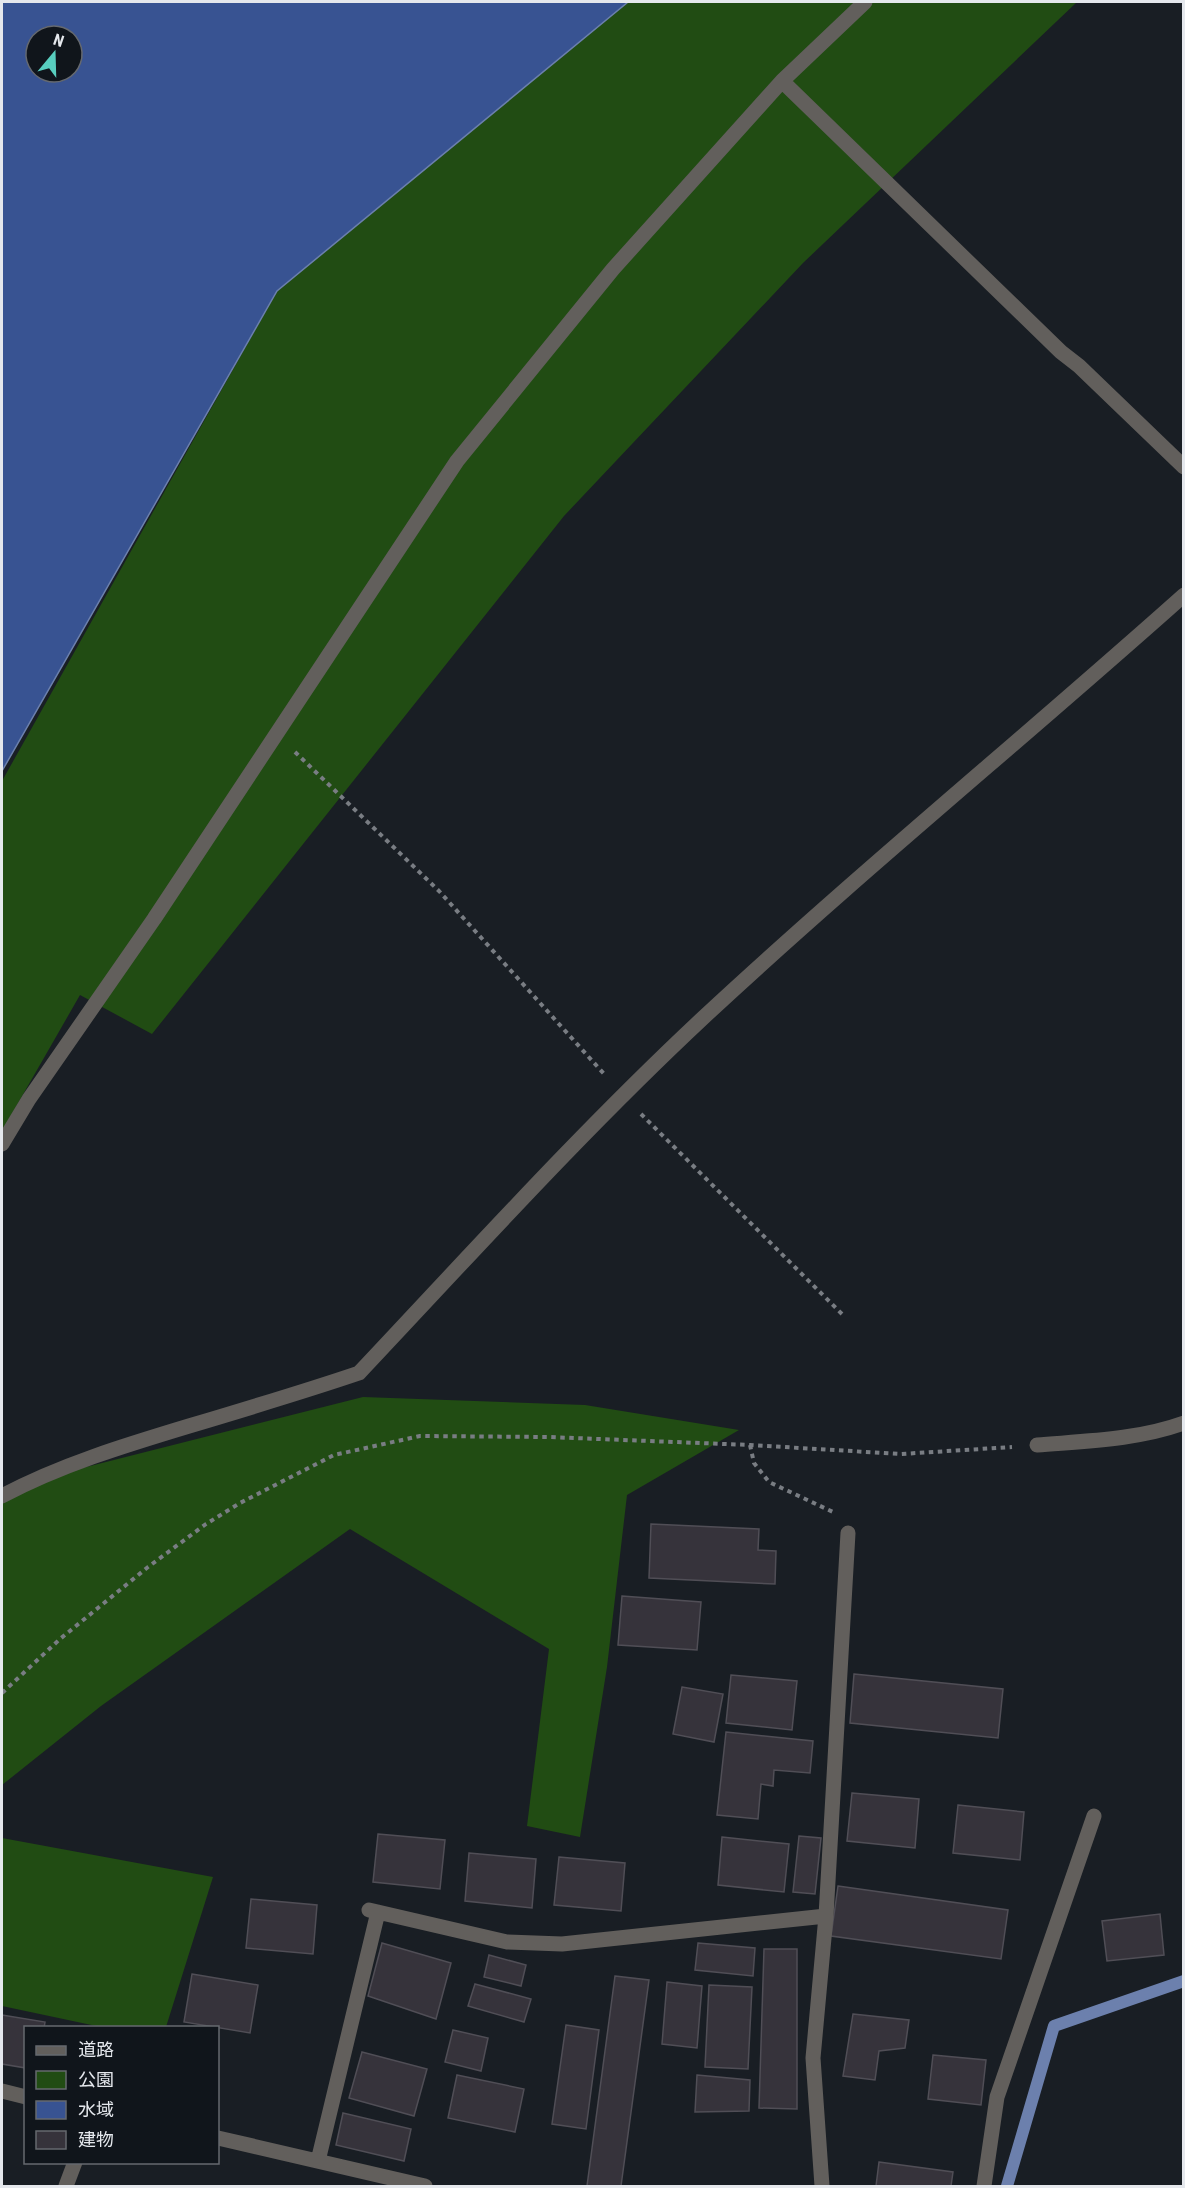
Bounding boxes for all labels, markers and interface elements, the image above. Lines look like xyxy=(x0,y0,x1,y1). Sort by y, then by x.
north arrow xyxy=(24,24,84,84)
text: N xyxy=(51,30,66,51)
legend xyxy=(24,2026,219,2164)
text: 道路 xyxy=(78,2039,114,2060)
text: 公園 xyxy=(78,2069,114,2090)
text: 水域 xyxy=(78,2099,114,2120)
text: 建物 xyxy=(78,2129,114,2150)

